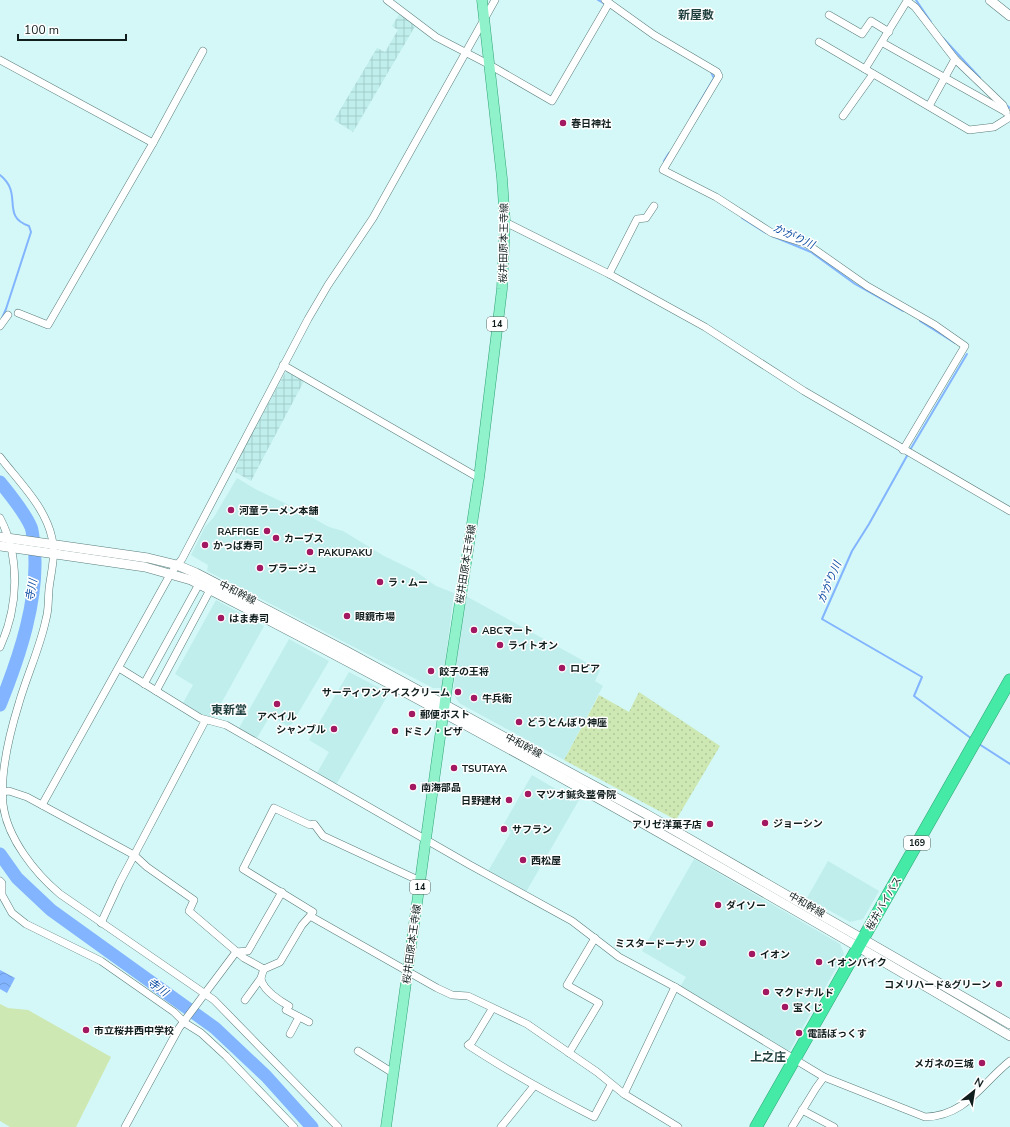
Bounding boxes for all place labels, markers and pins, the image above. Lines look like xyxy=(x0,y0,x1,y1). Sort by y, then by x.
place label: 春日神社 xyxy=(571,117,612,131)
marker: 春日神社 xyxy=(558,118,568,128)
place label: 河童ラーメン本舗 xyxy=(239,504,319,518)
marker: 河童ラーメン本舗 xyxy=(226,505,236,515)
place label: RAFFIGE xyxy=(217,525,259,539)
marker: RAFFIGE xyxy=(262,526,272,536)
place label: カーブス xyxy=(284,532,323,546)
marker: カーブス xyxy=(271,533,281,543)
place label: かっぱ寿司 xyxy=(213,539,263,553)
marker: かっぱ寿司 xyxy=(200,540,210,550)
place label: PAKUPAKU xyxy=(318,546,372,560)
marker: PAKUPAKU xyxy=(305,547,315,557)
place label: プラージュ xyxy=(268,562,317,576)
marker: プラージュ xyxy=(255,563,265,573)
place label: ラ・ムー xyxy=(388,576,428,590)
marker: ラ・ムー xyxy=(375,577,385,587)
place label: 眼鏡市場 xyxy=(355,610,395,624)
marker: 眼鏡市場 xyxy=(342,611,352,621)
place label: はま寿司 xyxy=(229,612,269,626)
marker: はま寿司 xyxy=(216,613,226,623)
place label: ABCマート xyxy=(482,624,533,638)
marker: ABCマート xyxy=(469,625,479,635)
place label: ライトオン xyxy=(508,639,558,653)
marker: ライトオン xyxy=(495,640,505,650)
place label: ロピア xyxy=(570,662,600,676)
marker: ロピア xyxy=(557,663,567,673)
place label: 餃子の王将 xyxy=(439,665,489,679)
marker: 餃子の王将 xyxy=(426,666,436,676)
place label: サーティワンアイスクリーム xyxy=(322,686,450,700)
marker: サーティワンアイスクリーム xyxy=(453,687,463,697)
place label: 牛兵衛 xyxy=(482,692,512,706)
marker: 牛兵衛 xyxy=(469,693,479,703)
marker: アベイル xyxy=(272,699,282,709)
place label: 郵便ポスト xyxy=(420,708,470,722)
marker: 郵便ポスト xyxy=(407,709,417,719)
place label: アベイル xyxy=(257,710,297,724)
place label: どうとんぼり神座 xyxy=(527,716,607,730)
marker: どうとんぼり神座 xyxy=(514,717,524,727)
place label: シャンブル xyxy=(276,723,326,737)
marker: シャンブル xyxy=(329,724,339,734)
place label: ドミノ・ピザ xyxy=(403,725,463,739)
marker: ドミノ・ピザ xyxy=(390,726,400,736)
place label: TSUTAYA xyxy=(462,762,507,776)
marker: TSUTAYA xyxy=(449,763,459,773)
place label: 南海部品 xyxy=(421,781,461,795)
marker: 南海部品 xyxy=(408,782,418,792)
place label: マツオ鍼灸整骨院 xyxy=(536,788,616,802)
marker: マツオ鍼灸整骨院 xyxy=(523,789,533,799)
place label: 日野建材 xyxy=(461,794,501,808)
marker: 日野建材 xyxy=(504,795,514,805)
place label: ジョーシン xyxy=(773,817,823,831)
place label: アリゼ洋菓子店 xyxy=(632,818,702,832)
marker: ジョーシン xyxy=(760,818,770,828)
marker: アリゼ洋菓子店 xyxy=(705,819,715,829)
place label: サフラン xyxy=(512,823,552,837)
marker: サフラン xyxy=(499,824,509,834)
place label: 西松屋 xyxy=(531,854,561,868)
marker: 西松屋 xyxy=(518,855,528,865)
place label: ダイソー xyxy=(726,899,766,913)
marker: ダイソー xyxy=(713,900,723,910)
place label: ミスタードーナツ xyxy=(615,937,695,951)
marker: ミスタードーナツ xyxy=(698,938,708,948)
place label: イオン xyxy=(760,948,790,962)
marker: イオン xyxy=(747,949,757,959)
place label: イオンバイク xyxy=(827,956,887,970)
marker: イオンバイク xyxy=(814,957,824,967)
place label: コメリハード&グリーン xyxy=(884,978,991,992)
marker: コメリハード&グリーン xyxy=(994,979,1004,989)
place label: マクドナルド xyxy=(774,986,834,1000)
marker: マクドナルド xyxy=(761,987,771,997)
place label: 宝くじ xyxy=(793,1001,823,1015)
marker: 宝くじ xyxy=(780,1002,790,1012)
place label: 市立桜井西中学校 xyxy=(94,1024,174,1038)
marker: 市立桜井西中学校 xyxy=(81,1025,91,1035)
place label: 電話ぼっくす xyxy=(807,1027,867,1041)
marker: 電話ぼっくす xyxy=(794,1028,804,1038)
place label: メガネの三城 xyxy=(914,1057,974,1071)
marker: メガネの三城 xyxy=(977,1058,987,1068)

